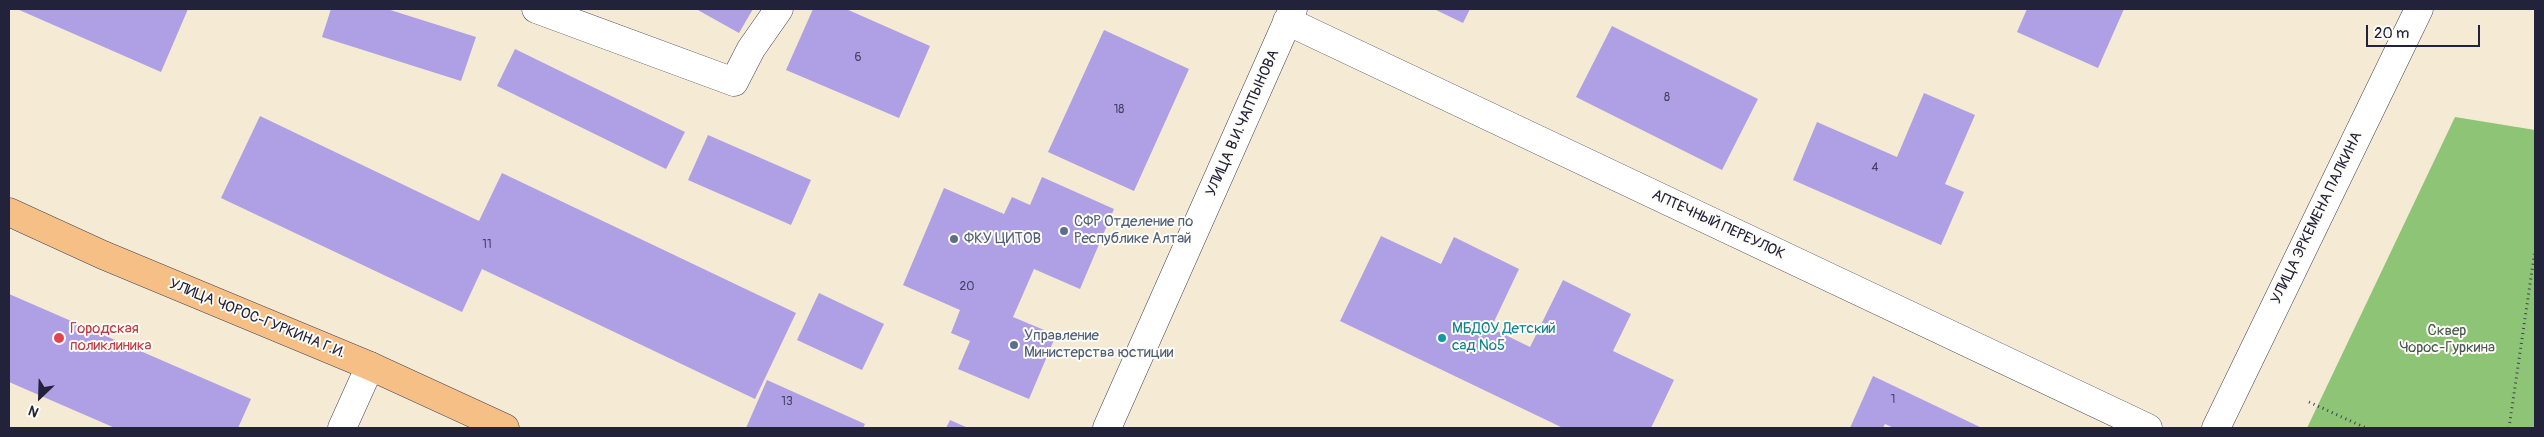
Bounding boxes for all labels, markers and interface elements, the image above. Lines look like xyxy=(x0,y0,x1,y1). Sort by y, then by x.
scale bar xyxy=(2369,15,2483,47)
text: 20 m xyxy=(2374,24,2409,43)
street label: УЛИЦА В.И.ЧАПТЫНОВА xyxy=(1202,47,1284,199)
house number: 6 xyxy=(855,51,861,65)
house number: 8 xyxy=(1664,91,1670,105)
house number: 18 xyxy=(1114,103,1124,117)
street label: УЛИЦА ЭРКЕМЕНА ПАЛКИНА xyxy=(2267,129,2367,307)
house number: 4 xyxy=(1872,161,1878,175)
street label: АПТЕЧНЫЙ ПЕРЕУЛОК xyxy=(1649,186,1787,264)
place label: СФР Отделение по Республике Алтай xyxy=(1074,213,1193,248)
marker: СФР Отделение по Республике Алтай xyxy=(1058,225,1070,237)
place label: ФКУ ЦИТОВ xyxy=(964,230,1041,248)
marker: ФКУ ЦИТОВ xyxy=(948,233,960,245)
house number: 11 xyxy=(482,238,492,252)
street label: УЛИЦА ЧОРОС-ГУРКИНА Г.И. xyxy=(166,275,348,363)
house number: 20 xyxy=(960,280,974,294)
place label: Городская поликлиника xyxy=(70,320,151,355)
place label: МБДОУ Детский сад №5 xyxy=(1452,320,1556,355)
park label: Сквер Чорос-Гуркина xyxy=(2399,322,2495,357)
place label: Управление Министерства юстиции xyxy=(1024,327,1173,362)
marker: Городская поликлиника xyxy=(52,331,66,345)
marker: МБДОУ Детский сад №5 xyxy=(1436,332,1448,344)
marker: Управление Министерства юстиции xyxy=(1008,339,1020,351)
north arrow xyxy=(15,372,65,422)
house number: 1 xyxy=(1891,393,1895,407)
house number: 13 xyxy=(781,395,793,409)
text: N xyxy=(26,401,41,421)

